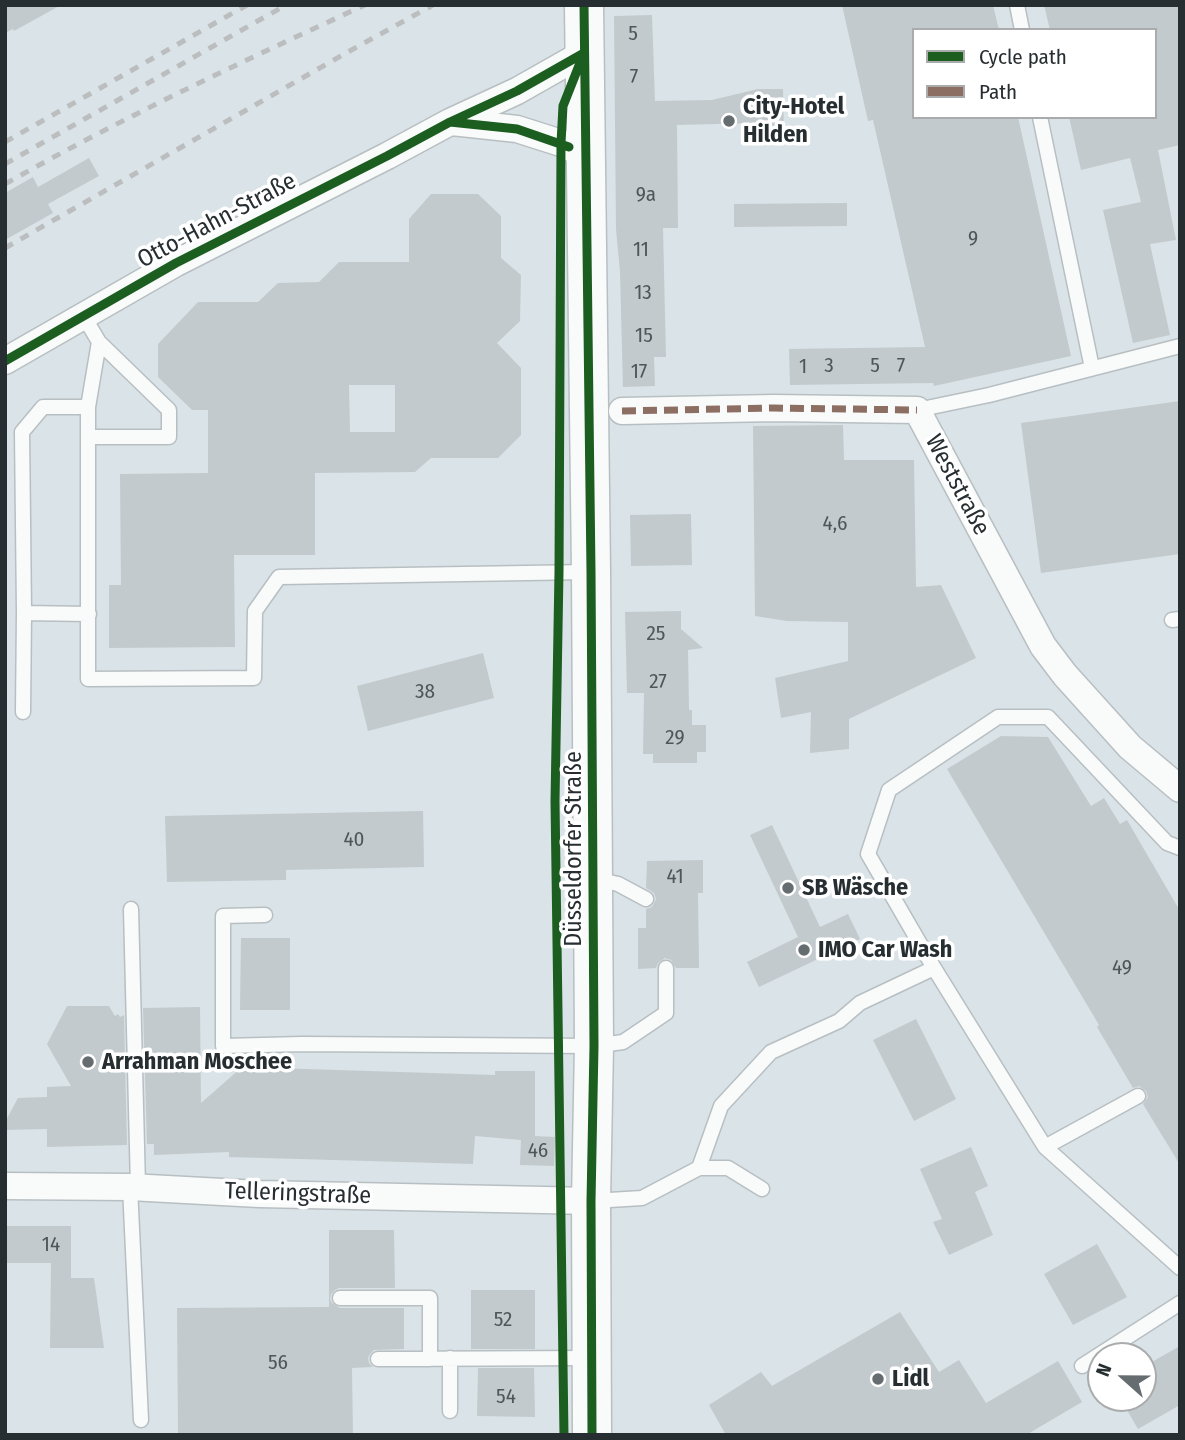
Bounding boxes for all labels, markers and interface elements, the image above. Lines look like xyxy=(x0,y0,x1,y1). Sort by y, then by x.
house number: 5 xyxy=(628,21,638,47)
legend xyxy=(912,28,1157,119)
text: Cycle path xyxy=(979,44,1067,70)
house number: 7 xyxy=(630,64,638,90)
text: Path xyxy=(979,79,1017,105)
place label: City-Hotel Hilden xyxy=(743,93,844,149)
marker: City-Hotel Hilden xyxy=(721,113,737,129)
street label: Otto-Hahn-Straße xyxy=(133,167,301,275)
house number: 9a xyxy=(636,182,656,208)
house number: 9 xyxy=(968,226,978,252)
house number: 11 xyxy=(633,237,649,263)
house number: 13 xyxy=(634,280,652,306)
house number: 15 xyxy=(635,323,653,349)
house number: 3 xyxy=(824,353,834,379)
house number: 5 xyxy=(870,353,880,379)
house number: 7 xyxy=(897,353,905,379)
house number: 1 xyxy=(799,354,807,380)
house number: 17 xyxy=(631,359,647,385)
street label: Weststraße xyxy=(918,430,996,540)
house number: 4,6 xyxy=(823,511,847,537)
house number: 25 xyxy=(647,621,665,647)
house number: 27 xyxy=(649,669,667,695)
house number: 38 xyxy=(415,679,435,705)
house number: 29 xyxy=(665,725,685,751)
street label: Düsseldorfer Straße xyxy=(560,751,588,947)
house number: 40 xyxy=(343,827,365,853)
house number: 41 xyxy=(666,864,684,890)
place label: SB Wäsche xyxy=(802,874,908,902)
marker: SB Wäsche xyxy=(780,880,796,896)
place label: IMO Car Wash xyxy=(818,936,952,964)
marker: IMO Car Wash xyxy=(796,942,812,958)
house number: 49 xyxy=(1112,955,1132,981)
place label: Arrahman Moschee xyxy=(102,1048,292,1076)
marker: Arrahman Moschee xyxy=(80,1054,96,1070)
house number: 46 xyxy=(528,1138,548,1164)
street label: Telleringstraße xyxy=(224,1177,372,1211)
house number: 14 xyxy=(42,1232,60,1258)
house number: 52 xyxy=(494,1307,512,1333)
north arrow xyxy=(1087,1342,1157,1412)
house number: 56 xyxy=(268,1350,288,1376)
text: N xyxy=(1091,1361,1117,1379)
place label: Lidl xyxy=(892,1365,929,1393)
marker: Lidl xyxy=(870,1371,886,1387)
house number: 54 xyxy=(496,1384,516,1410)

